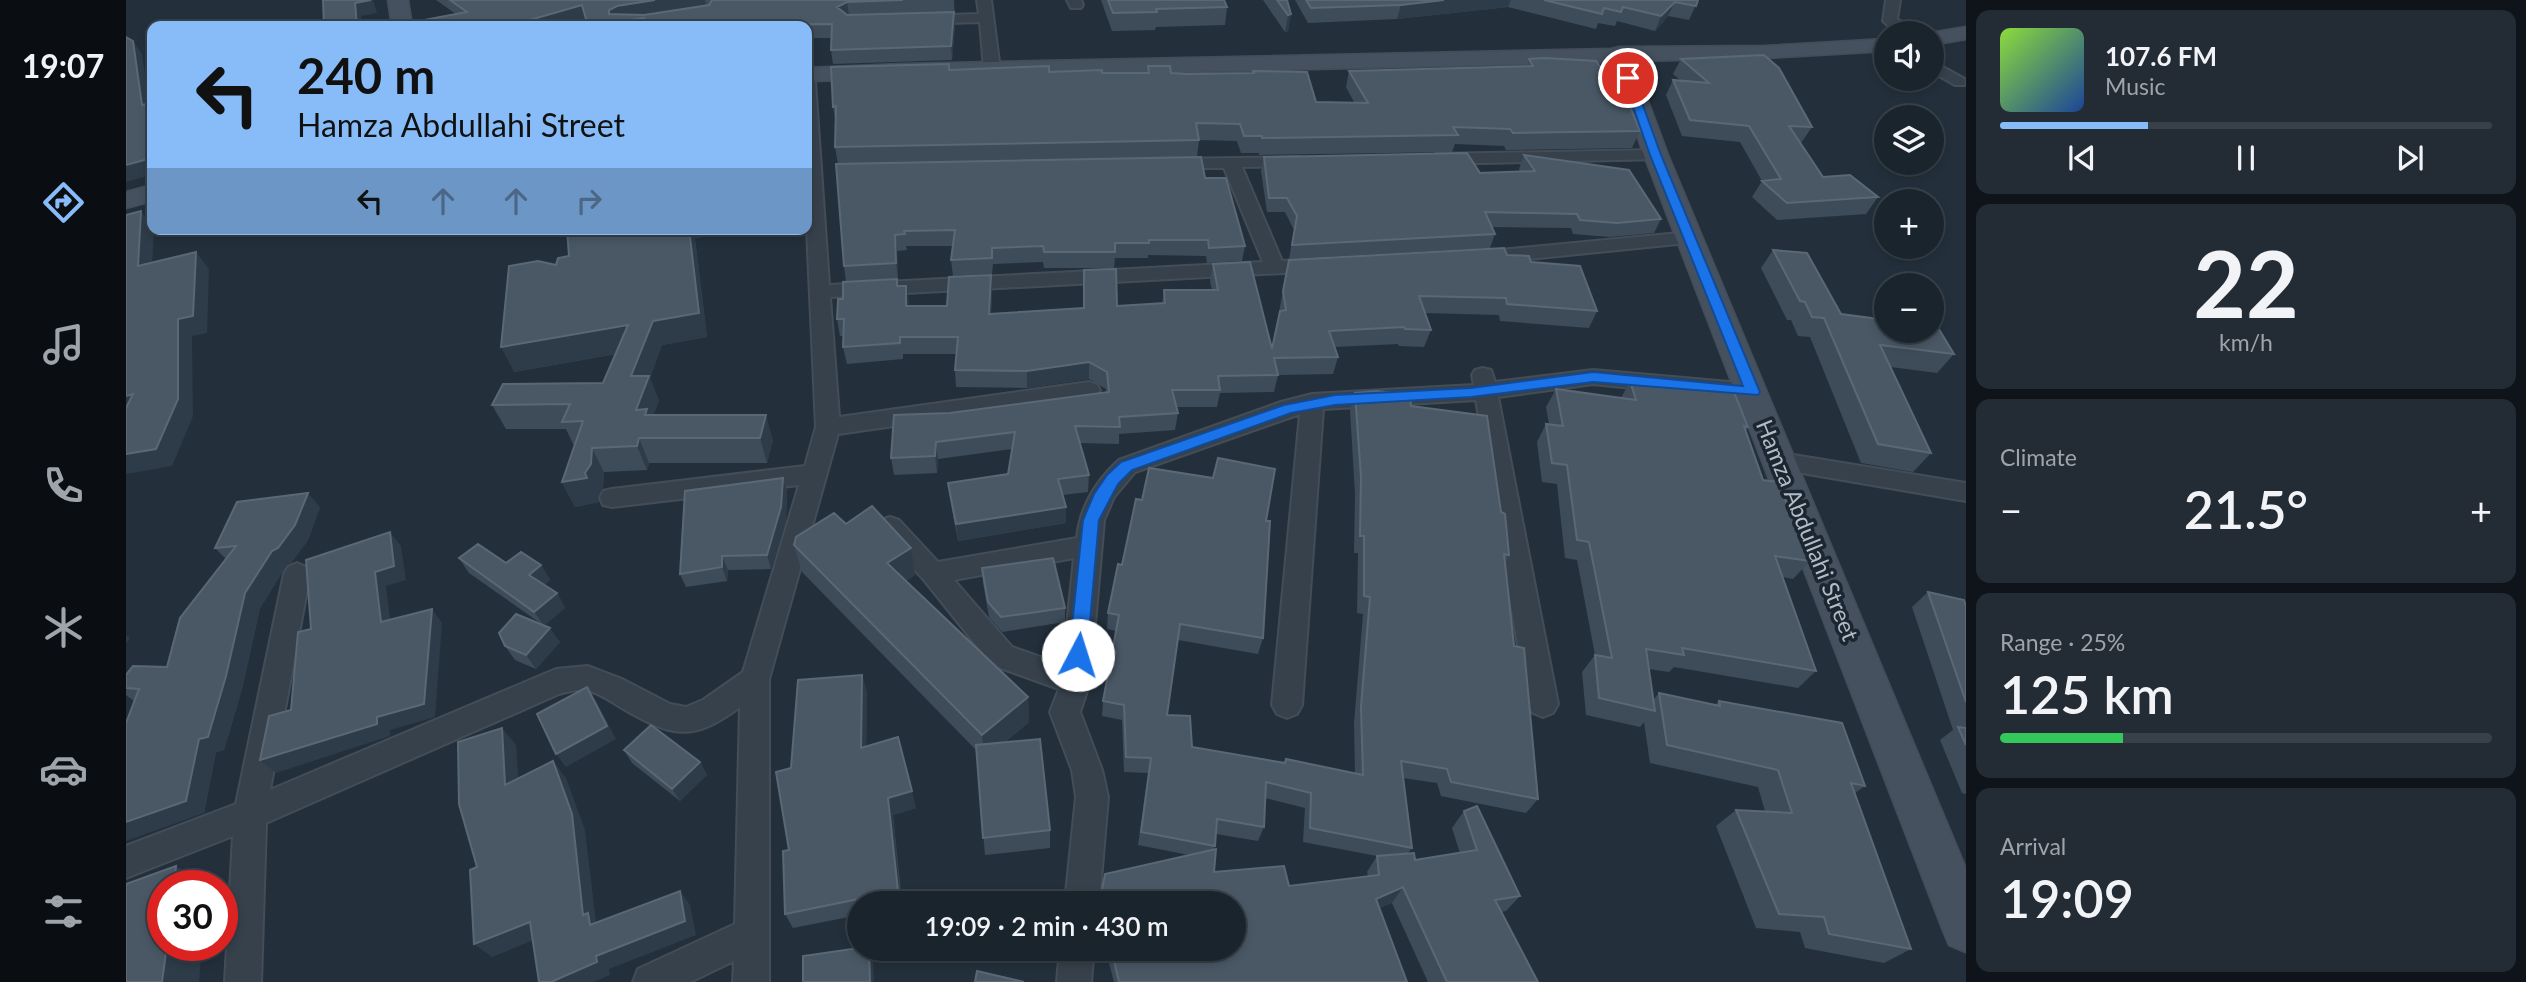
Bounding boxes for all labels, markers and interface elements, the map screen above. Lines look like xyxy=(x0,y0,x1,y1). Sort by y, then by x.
map controls xyxy=(1874,21,1944,343)
button: sound xyxy=(1874,21,1944,91)
text: 107.6 FM xyxy=(2105,40,2217,72)
text: 19:07 xyxy=(22,46,104,85)
text: 240 m xyxy=(297,46,435,104)
pin xyxy=(1598,48,1658,108)
icon: left xyxy=(182,49,273,140)
icon: arrive xyxy=(1609,59,1647,97)
text: Music xyxy=(2105,72,2165,100)
text: Hamza Abdullahi Street xyxy=(297,105,625,144)
button: layers xyxy=(1874,105,1944,175)
icon: previous xyxy=(2063,139,2101,177)
icon: pause xyxy=(2227,139,2265,177)
icon: next xyxy=(2391,139,2429,177)
icon: directions xyxy=(39,178,88,227)
icon: left xyxy=(351,182,389,220)
icon: ahead xyxy=(424,182,462,220)
icon: ahead xyxy=(497,182,535,220)
icon: right xyxy=(570,182,608,220)
button: + xyxy=(1874,189,1944,259)
text: 22 xyxy=(2193,228,2299,337)
button: − xyxy=(1874,273,1944,343)
icon: music xyxy=(39,320,88,369)
text: km/h xyxy=(2219,328,2273,356)
street label: Hamza Abdullahi Street xyxy=(1751,415,1865,645)
text: Climate xyxy=(2000,443,2077,471)
icon: phone xyxy=(39,461,88,510)
text: 21.5° xyxy=(2184,478,2308,540)
text: − xyxy=(2000,487,2022,533)
text: + xyxy=(2470,487,2492,533)
icon: climate xyxy=(39,603,88,652)
position arrow xyxy=(1041,618,1115,692)
text: Range · 25% xyxy=(2000,628,2125,656)
text: 125 km xyxy=(2000,663,2174,725)
icon: car xyxy=(39,745,88,794)
text: Arrival xyxy=(2000,832,2066,860)
text: 19:09 xyxy=(2000,867,2134,929)
speed limit sign: 30 xyxy=(147,870,238,961)
icon: filters xyxy=(39,887,88,936)
text: 19:09 · 2 min · 430 m xyxy=(924,910,1169,942)

